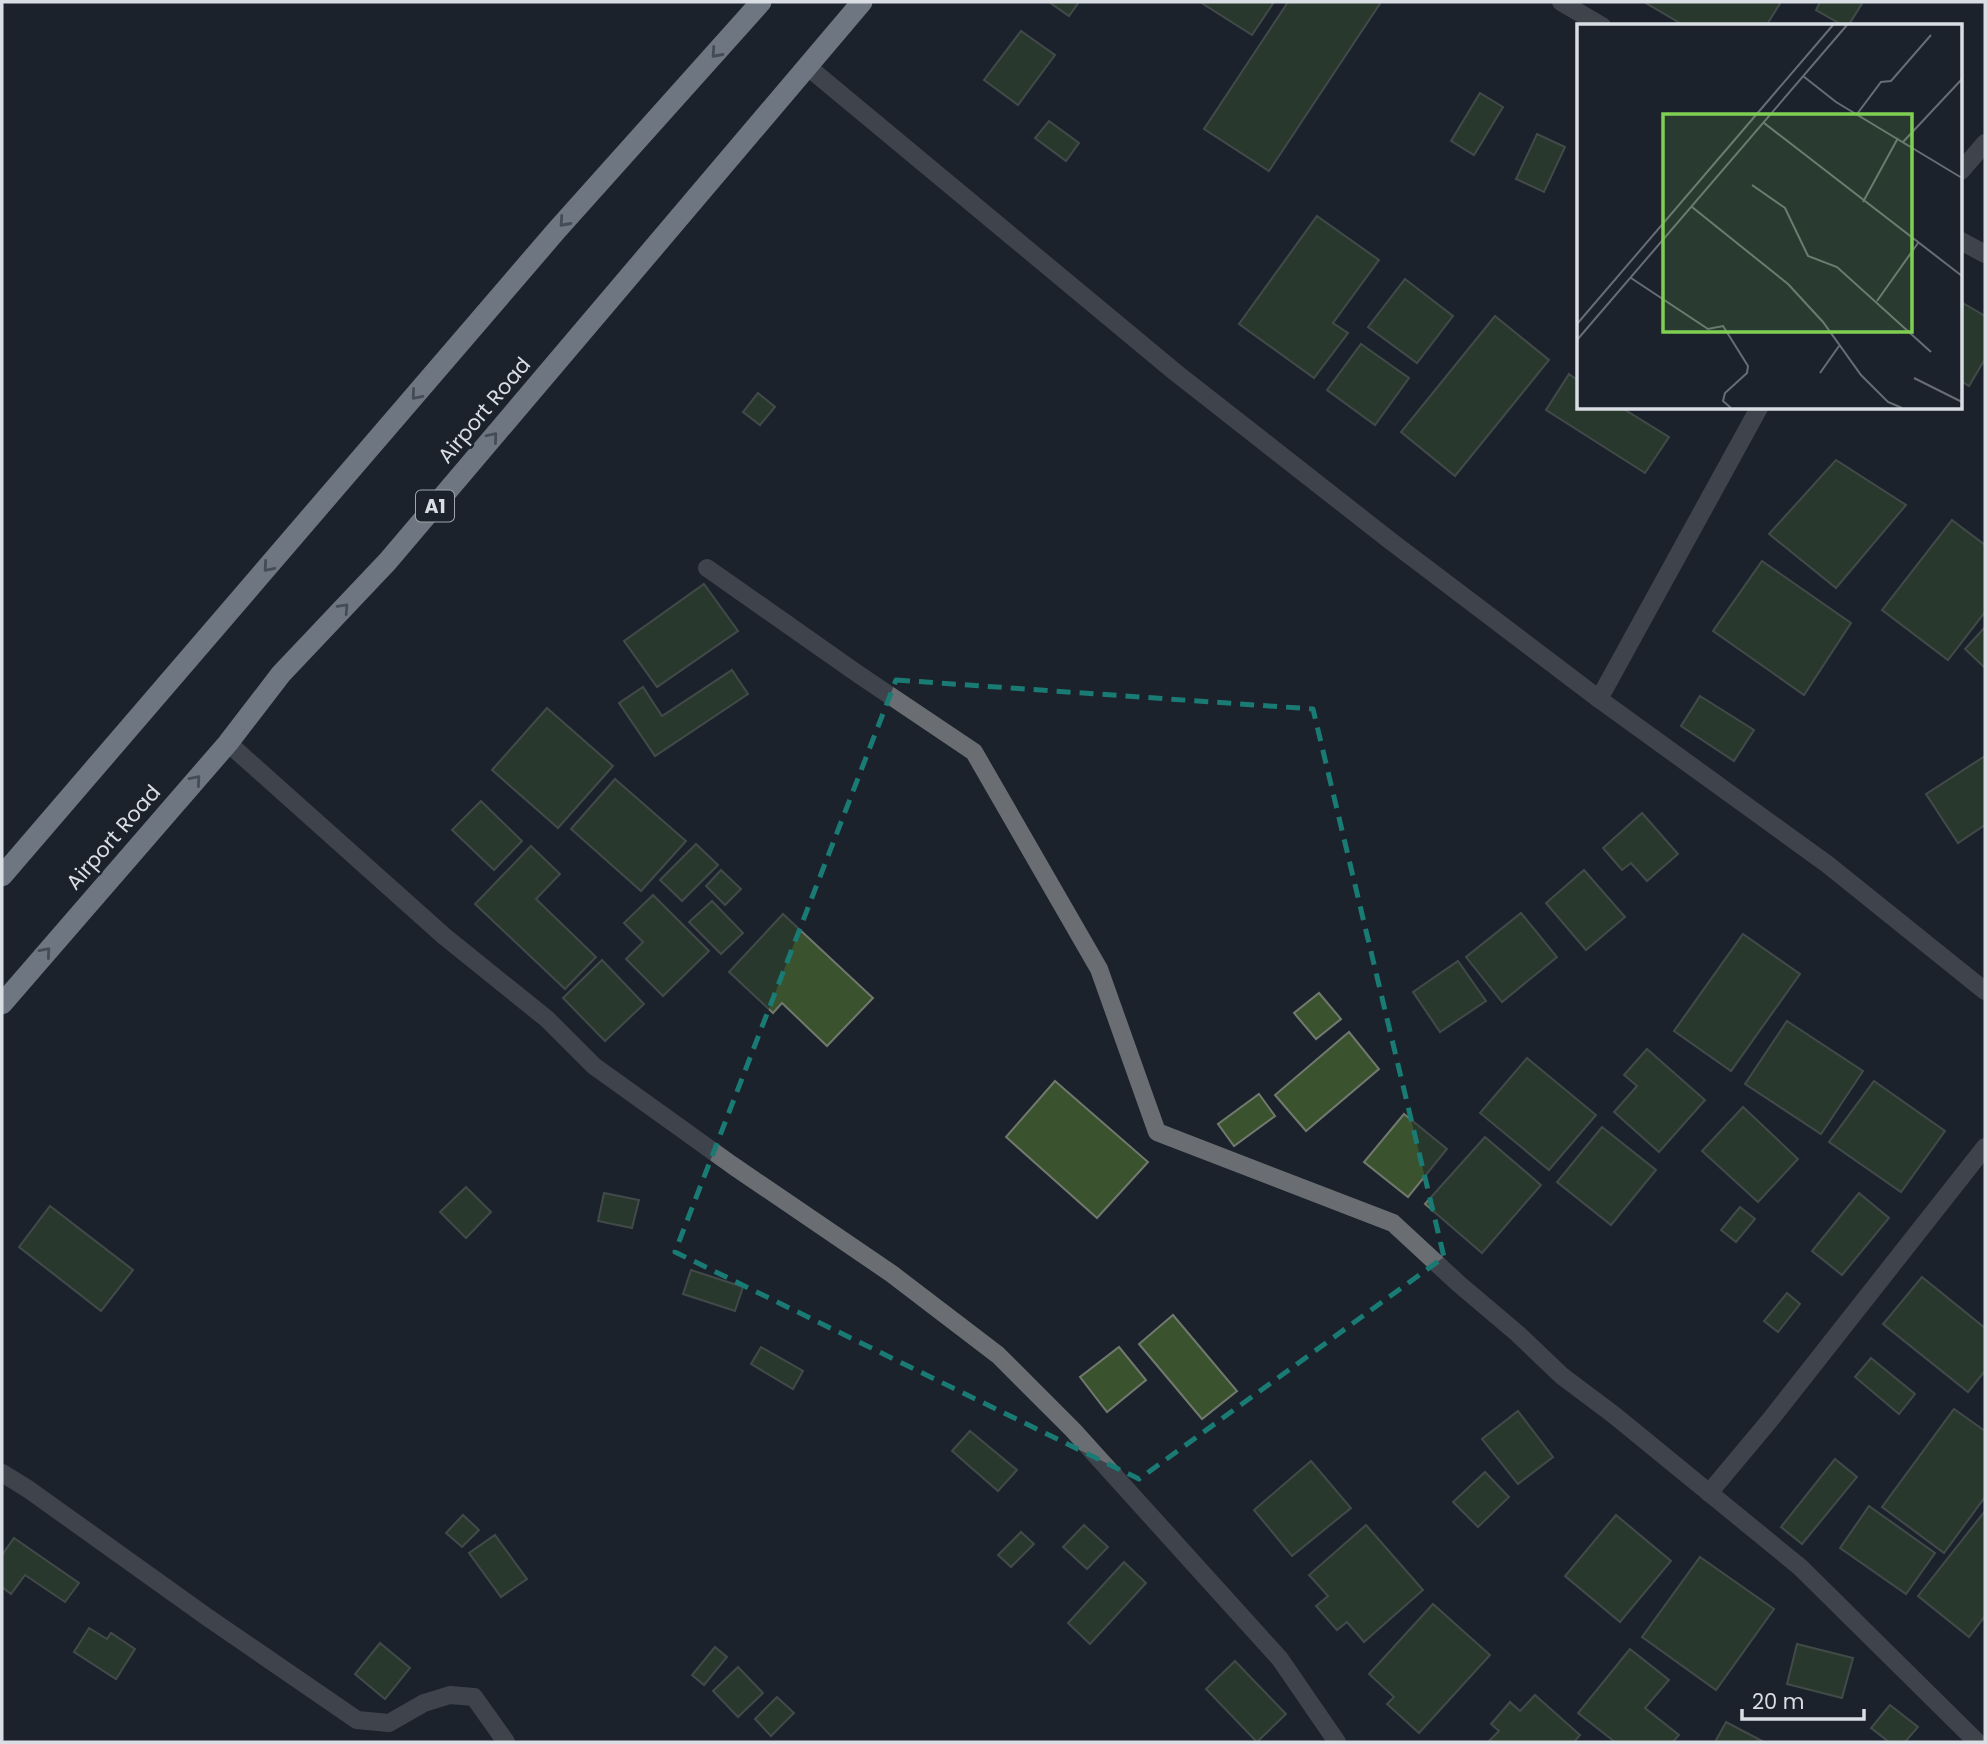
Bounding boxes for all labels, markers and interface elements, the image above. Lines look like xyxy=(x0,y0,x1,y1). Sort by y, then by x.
inset map xyxy=(1577,24,1962,410)
one-way arrow xyxy=(712,45,724,58)
one-way arrow xyxy=(560,214,572,227)
street label: Airport Road xyxy=(431,351,537,469)
one-way arrow xyxy=(412,387,424,400)
one-way arrow xyxy=(485,432,498,444)
road number: A1 xyxy=(416,491,454,522)
one-way arrow xyxy=(264,559,276,572)
one-way arrow xyxy=(335,603,348,616)
one-way arrow xyxy=(187,775,200,788)
street label: Airport Road xyxy=(59,778,167,896)
one-way arrow xyxy=(38,947,50,960)
scale bar xyxy=(1742,1678,1864,1722)
text: 20 m xyxy=(1752,1687,1805,1716)

